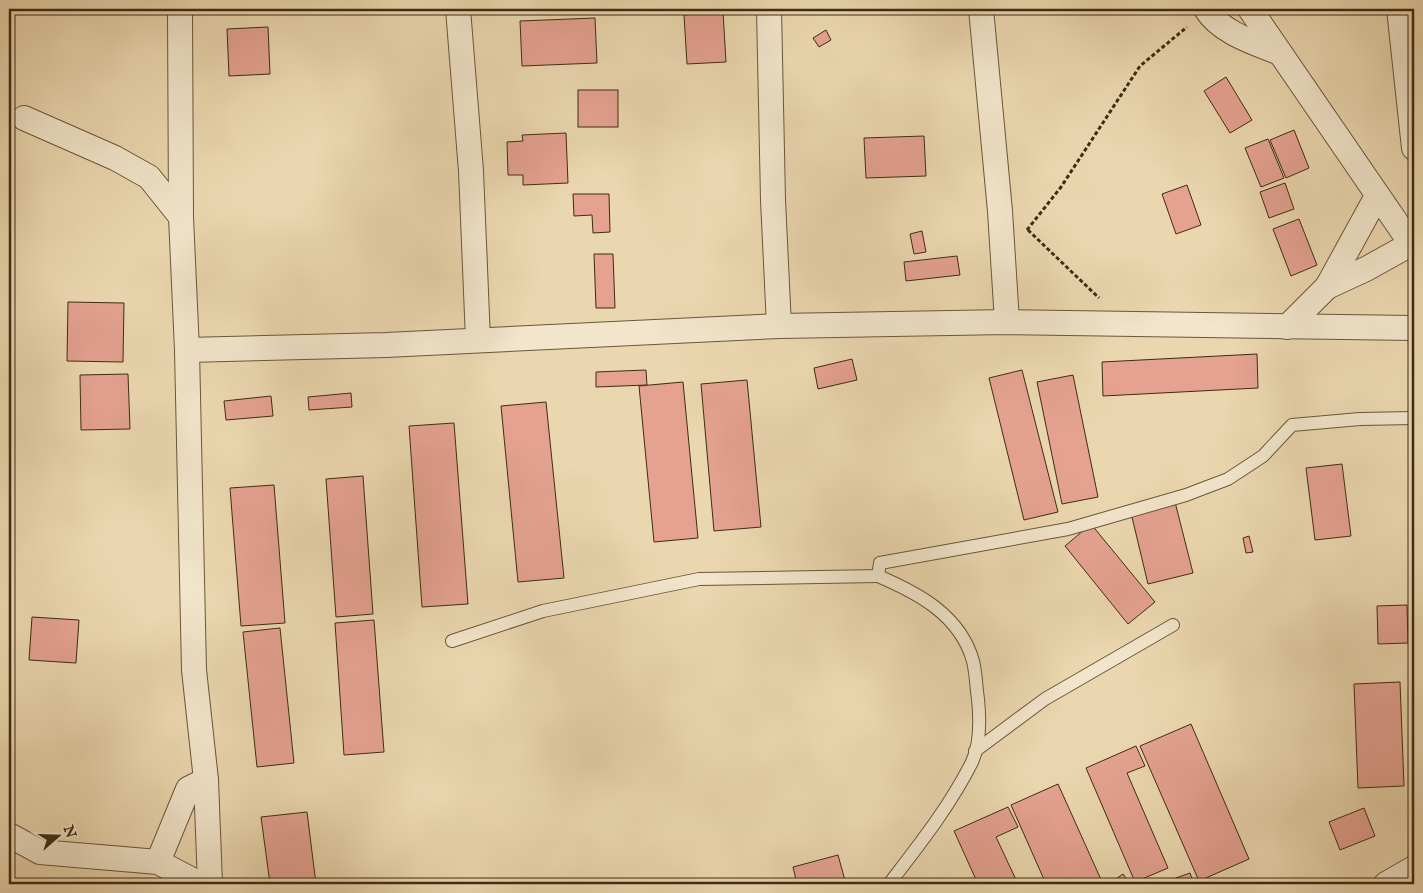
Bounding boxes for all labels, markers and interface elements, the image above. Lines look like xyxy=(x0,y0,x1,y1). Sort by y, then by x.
north arrow xyxy=(32,810,82,860)
text: N xyxy=(58,822,80,841)

